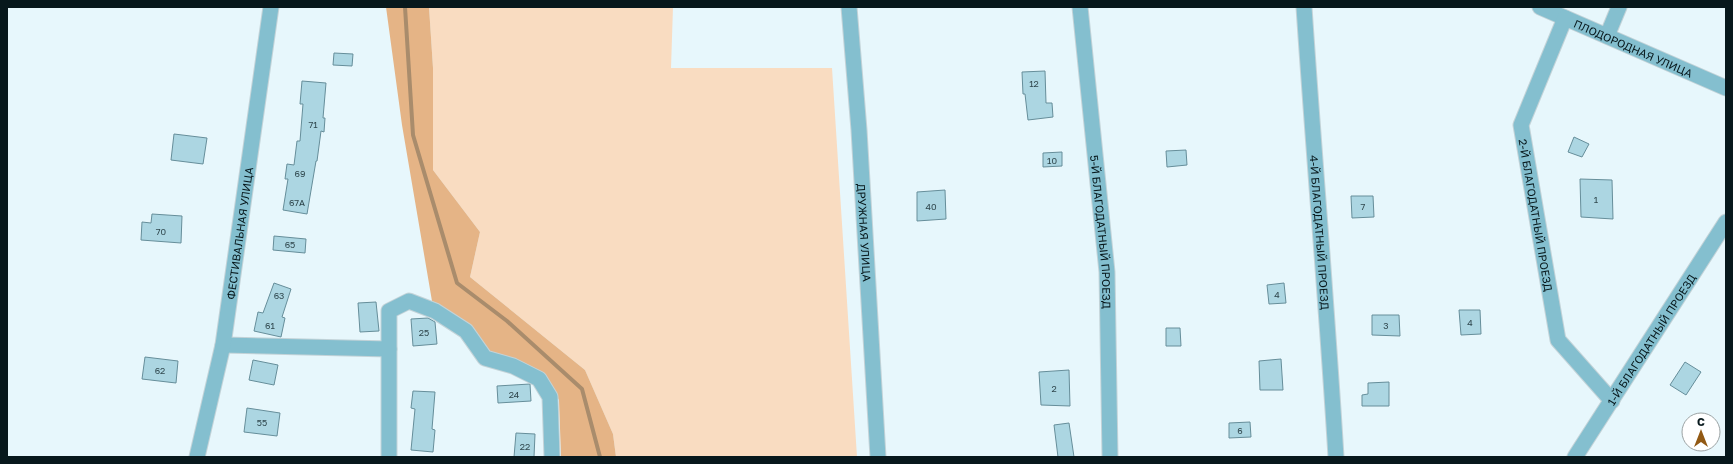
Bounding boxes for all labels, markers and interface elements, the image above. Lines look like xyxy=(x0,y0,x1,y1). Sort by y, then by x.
street label: ПЛОДОРОДНАЯ УЛИЦА xyxy=(1572,16,1695,80)
house number: 12 xyxy=(1029,78,1039,89)
house number: 71 xyxy=(308,119,318,130)
street label: 2-Й БЛАГОДАТНЫЙ ПРОЕЗД xyxy=(1517,138,1556,292)
street label: 5-Й БЛАГОДАТНЫЙ ПРОЕЗД xyxy=(1089,154,1114,309)
house number: 10 xyxy=(1047,155,1057,166)
street label: 4-Й БЛАГОДАТНЫЙ ПРОЕЗД xyxy=(1308,155,1333,310)
street label: ФЕСТИВАЛЬНАЯ УЛИЦА xyxy=(223,165,255,300)
house number: 69 xyxy=(295,168,305,179)
street label: ДРУЖНАЯ УЛИЦА xyxy=(856,183,874,283)
house number: 1 xyxy=(1594,194,1599,205)
house number: 67А xyxy=(289,197,305,208)
house number: 40 xyxy=(925,201,937,212)
house number: 7 xyxy=(1361,201,1366,212)
house number: 70 xyxy=(156,226,167,237)
house number: 65 xyxy=(285,239,295,250)
street label: 1-Й БЛАГОДАТНЫЙ ПРОЕЗД xyxy=(1604,271,1698,407)
house number: 4 xyxy=(1274,289,1280,300)
house number: 63 xyxy=(274,290,284,301)
house number: 4 xyxy=(1467,317,1473,328)
house number: 61 xyxy=(265,320,276,331)
house number: 3 xyxy=(1383,320,1389,331)
house number: 25 xyxy=(419,327,429,338)
house number: 62 xyxy=(155,365,165,376)
house number: 2 xyxy=(1051,383,1057,394)
house number: 24 xyxy=(509,389,520,400)
north arrow xyxy=(1681,412,1721,452)
text: С xyxy=(1697,415,1705,428)
house number: 55 xyxy=(257,417,267,428)
house number: 6 xyxy=(1237,425,1243,436)
house number: 22 xyxy=(520,441,530,452)

